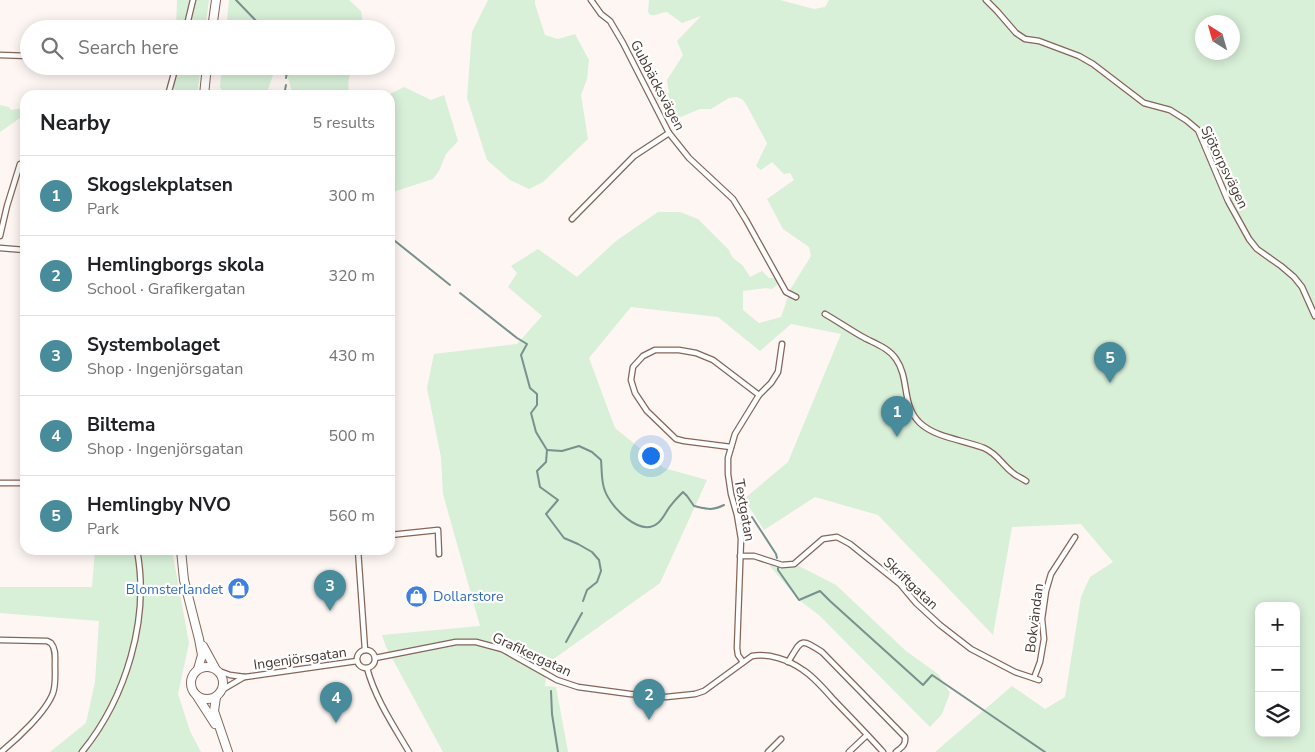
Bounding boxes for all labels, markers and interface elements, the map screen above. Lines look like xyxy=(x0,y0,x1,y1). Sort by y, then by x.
north arrow xyxy=(1195,15,1240,60)
search box xyxy=(20,20,395,75)
icon: search xyxy=(38,34,66,62)
text: Search here xyxy=(78,35,179,61)
street label: Gubbäcksvägen xyxy=(626,37,689,134)
text: Nearby xyxy=(40,109,110,137)
text: 5 results xyxy=(313,112,375,134)
street label: Sjötorpsvägen xyxy=(1196,123,1253,212)
text: Skogslekplatsen xyxy=(87,172,233,198)
text: 1 xyxy=(51,185,61,207)
text: 300 m xyxy=(328,185,375,207)
text: Park xyxy=(87,198,119,220)
text: Hemlingborgs skola xyxy=(87,252,264,278)
text: 2 xyxy=(51,265,61,287)
text: 320 m xyxy=(328,265,375,287)
text: School · Grafikergatan xyxy=(87,278,245,300)
text: Systembolaget xyxy=(87,332,220,358)
pin: 5 xyxy=(1094,342,1126,383)
text: 3 xyxy=(51,345,61,367)
text: 430 m xyxy=(328,345,375,367)
text: Shop · Ingenjörsgatan xyxy=(87,358,243,380)
pin: 1 xyxy=(881,396,913,437)
text: Biltema xyxy=(87,412,155,438)
text: 4 xyxy=(51,425,61,447)
text: 500 m xyxy=(328,425,375,447)
text: Shop · Ingenjörsgatan xyxy=(87,438,243,460)
your location xyxy=(638,443,664,469)
street label: Textgatan xyxy=(730,478,759,543)
text: Hemlingby NVO xyxy=(87,492,231,518)
text: 5 xyxy=(51,505,61,527)
text: 560 m xyxy=(328,505,375,527)
text: Park xyxy=(87,518,119,540)
street label: Skriftgatan xyxy=(879,553,942,614)
pin: 3 xyxy=(314,570,346,611)
shop icon: Blomsterlandet xyxy=(227,577,251,601)
place label: Blomsterlandet xyxy=(126,580,223,599)
street label: Bokvändan xyxy=(1021,582,1048,654)
shop icon: Dollarstore xyxy=(405,584,429,608)
place label: Dollarstore xyxy=(433,587,503,606)
map controls xyxy=(1255,602,1300,737)
button: + xyxy=(1255,602,1300,647)
street label: Grafikergatan xyxy=(489,628,575,681)
street label: Ingenjörsgatan xyxy=(252,643,348,674)
button: − xyxy=(1255,647,1300,692)
pin: 2 xyxy=(633,679,665,720)
pin: 4 xyxy=(320,682,352,723)
button: layers xyxy=(1255,692,1300,737)

